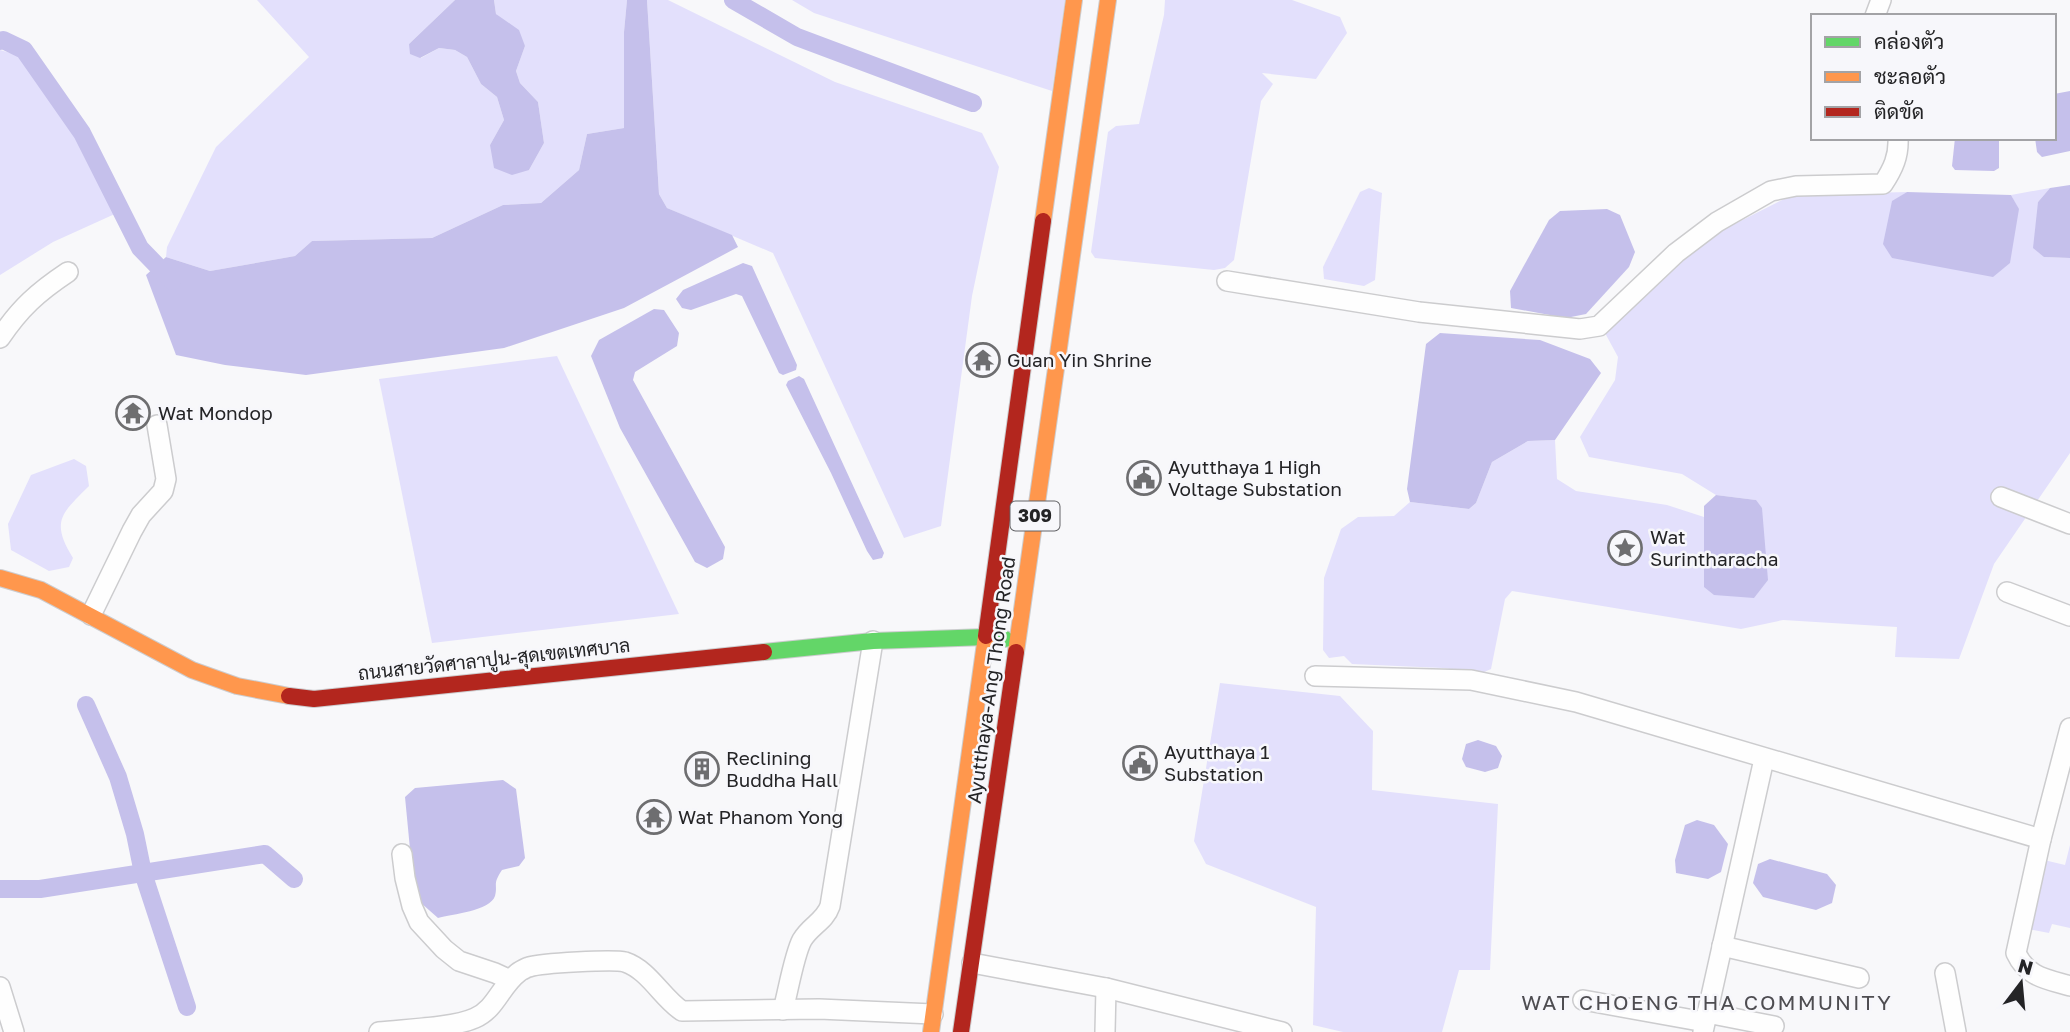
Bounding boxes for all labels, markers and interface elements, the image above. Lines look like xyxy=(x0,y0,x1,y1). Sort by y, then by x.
legend xyxy=(1811,14,2056,140)
text: คล่องตัว xyxy=(1874,28,1944,54)
text: ชะลอตัว xyxy=(1874,63,1946,89)
text: ติดขัด xyxy=(1874,98,1924,124)
temple icon: Guan Yin Shrine xyxy=(964,341,1002,379)
place label: Guan Yin Shrine xyxy=(1007,348,1152,371)
temple icon: Wat Mondop xyxy=(114,394,152,432)
place label: Wat Mondop xyxy=(158,401,273,424)
place label: Ayutthaya 1 High Voltage Substation xyxy=(1168,455,1342,500)
public building icon: Ayutthaya 1 High Voltage Substation xyxy=(1125,459,1163,497)
road number: 309 xyxy=(1010,502,1060,530)
place label: Wat Surintharacha xyxy=(1650,525,1778,570)
place icon: Wat Surintharacha xyxy=(1606,529,1644,567)
street label: Ayutthaya-Ang Thong Road xyxy=(962,555,1019,805)
street label: ถนนสายวัดศาลาปูน-สุดเขตเทศบาล xyxy=(357,633,631,687)
place label: Ayutthaya 1 Substation xyxy=(1164,740,1270,785)
public building icon: Ayutthaya 1 Substation xyxy=(1121,744,1159,782)
place label: Reclining Buddha Hall xyxy=(726,746,838,791)
building icon: Reclining Buddha Hall xyxy=(683,750,721,788)
temple icon: Wat Phanom Yong xyxy=(635,798,673,836)
place label: Wat Phanom Yong xyxy=(678,805,843,828)
north arrow xyxy=(1986,948,2056,1018)
text: N xyxy=(2016,953,2036,979)
district label: WAT CHOENG THA COMMUNITY xyxy=(1521,989,1893,1015)

